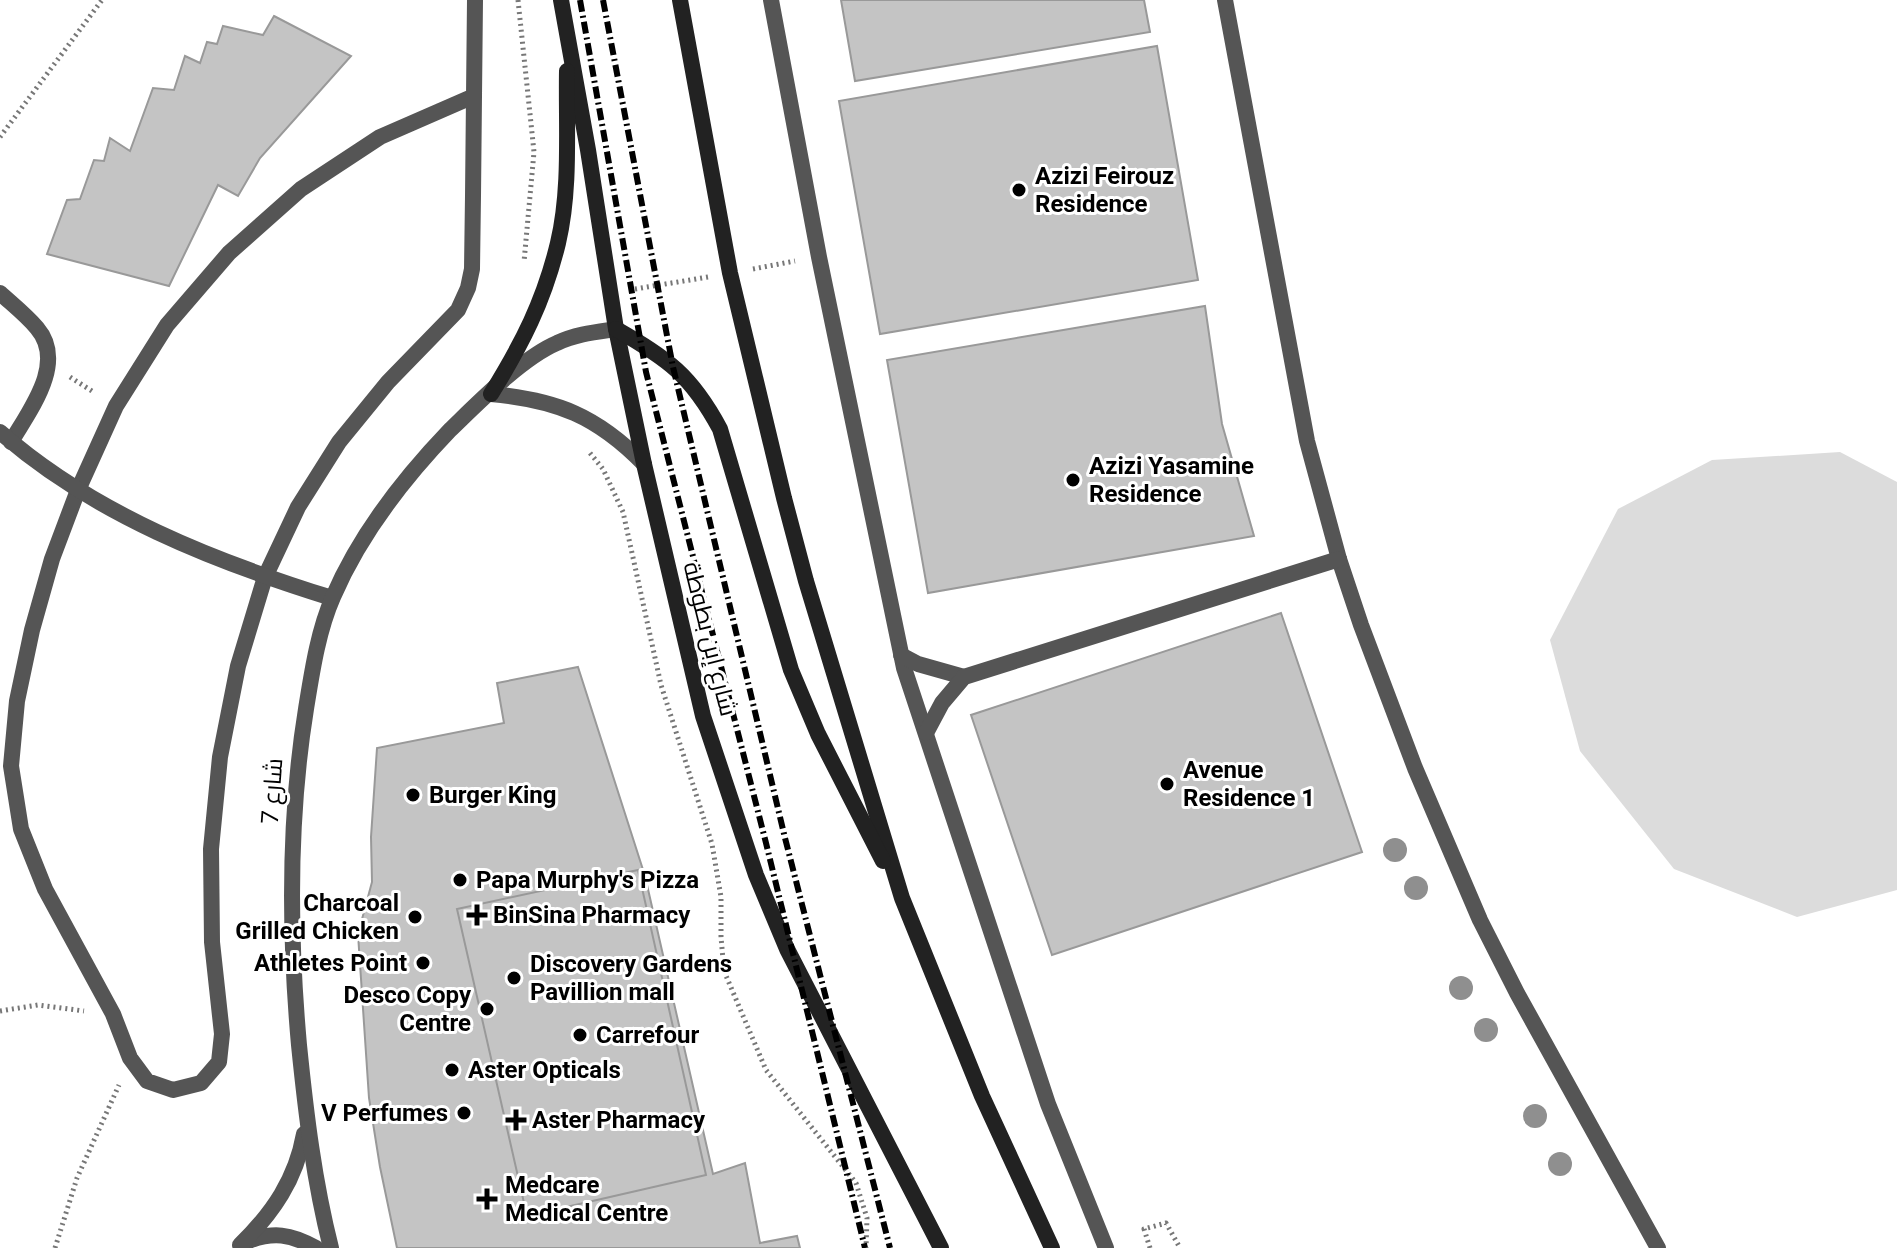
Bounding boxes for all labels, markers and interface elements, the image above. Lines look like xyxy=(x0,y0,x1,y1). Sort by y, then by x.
place label: Azizi Feirouz Residence xyxy=(1035,162,1174,218)
marker: Azizi Feirouz Residence xyxy=(1010,181,1028,199)
place label: Azizi Yasamine Residence xyxy=(1089,452,1254,508)
marker: Azizi Yasamine Residence xyxy=(1064,471,1082,489)
street label: شارع إبن بطوطة xyxy=(675,559,743,720)
place label: Avenue Residence 1 xyxy=(1183,756,1315,812)
street label: شارع 7 xyxy=(256,757,290,825)
marker: Avenue Residence 1 xyxy=(1158,775,1176,793)
place label: Burger King xyxy=(429,781,557,809)
marker: Burger King xyxy=(404,786,422,804)
place label: Papa Murphy's Pizza xyxy=(476,866,699,894)
marker: Papa Murphy's Pizza xyxy=(451,871,469,889)
place label: Charcoal Grilled Chicken xyxy=(235,889,399,945)
place label: BinSina Pharmacy xyxy=(493,901,691,929)
marker: BinSina Pharmacy xyxy=(468,906,486,924)
marker: Charcoal Grilled Chicken xyxy=(406,908,424,926)
place label: Athletes Point xyxy=(254,949,407,977)
place label: Discovery Gardens Pavillion mall xyxy=(530,950,732,1006)
marker: Athletes Point xyxy=(414,954,432,972)
marker: Discovery Gardens Pavillion mall xyxy=(505,969,523,987)
place label: Desco Copy Centre xyxy=(343,981,472,1037)
marker: Desco Copy Centre xyxy=(478,1000,496,1018)
place label: Carrefour xyxy=(596,1021,699,1049)
marker: Carrefour xyxy=(571,1026,589,1044)
place label: Aster Opticals xyxy=(468,1056,621,1084)
marker: Aster Opticals xyxy=(443,1061,461,1079)
place label: V Perfumes xyxy=(321,1099,448,1127)
marker: V Perfumes xyxy=(455,1104,473,1122)
place label: Aster Pharmacy xyxy=(532,1106,706,1134)
marker: Aster Pharmacy xyxy=(507,1111,525,1129)
place label: Medcare Medical Centre xyxy=(505,1171,668,1227)
marker: Medcare Medical Centre xyxy=(476,1188,498,1210)

